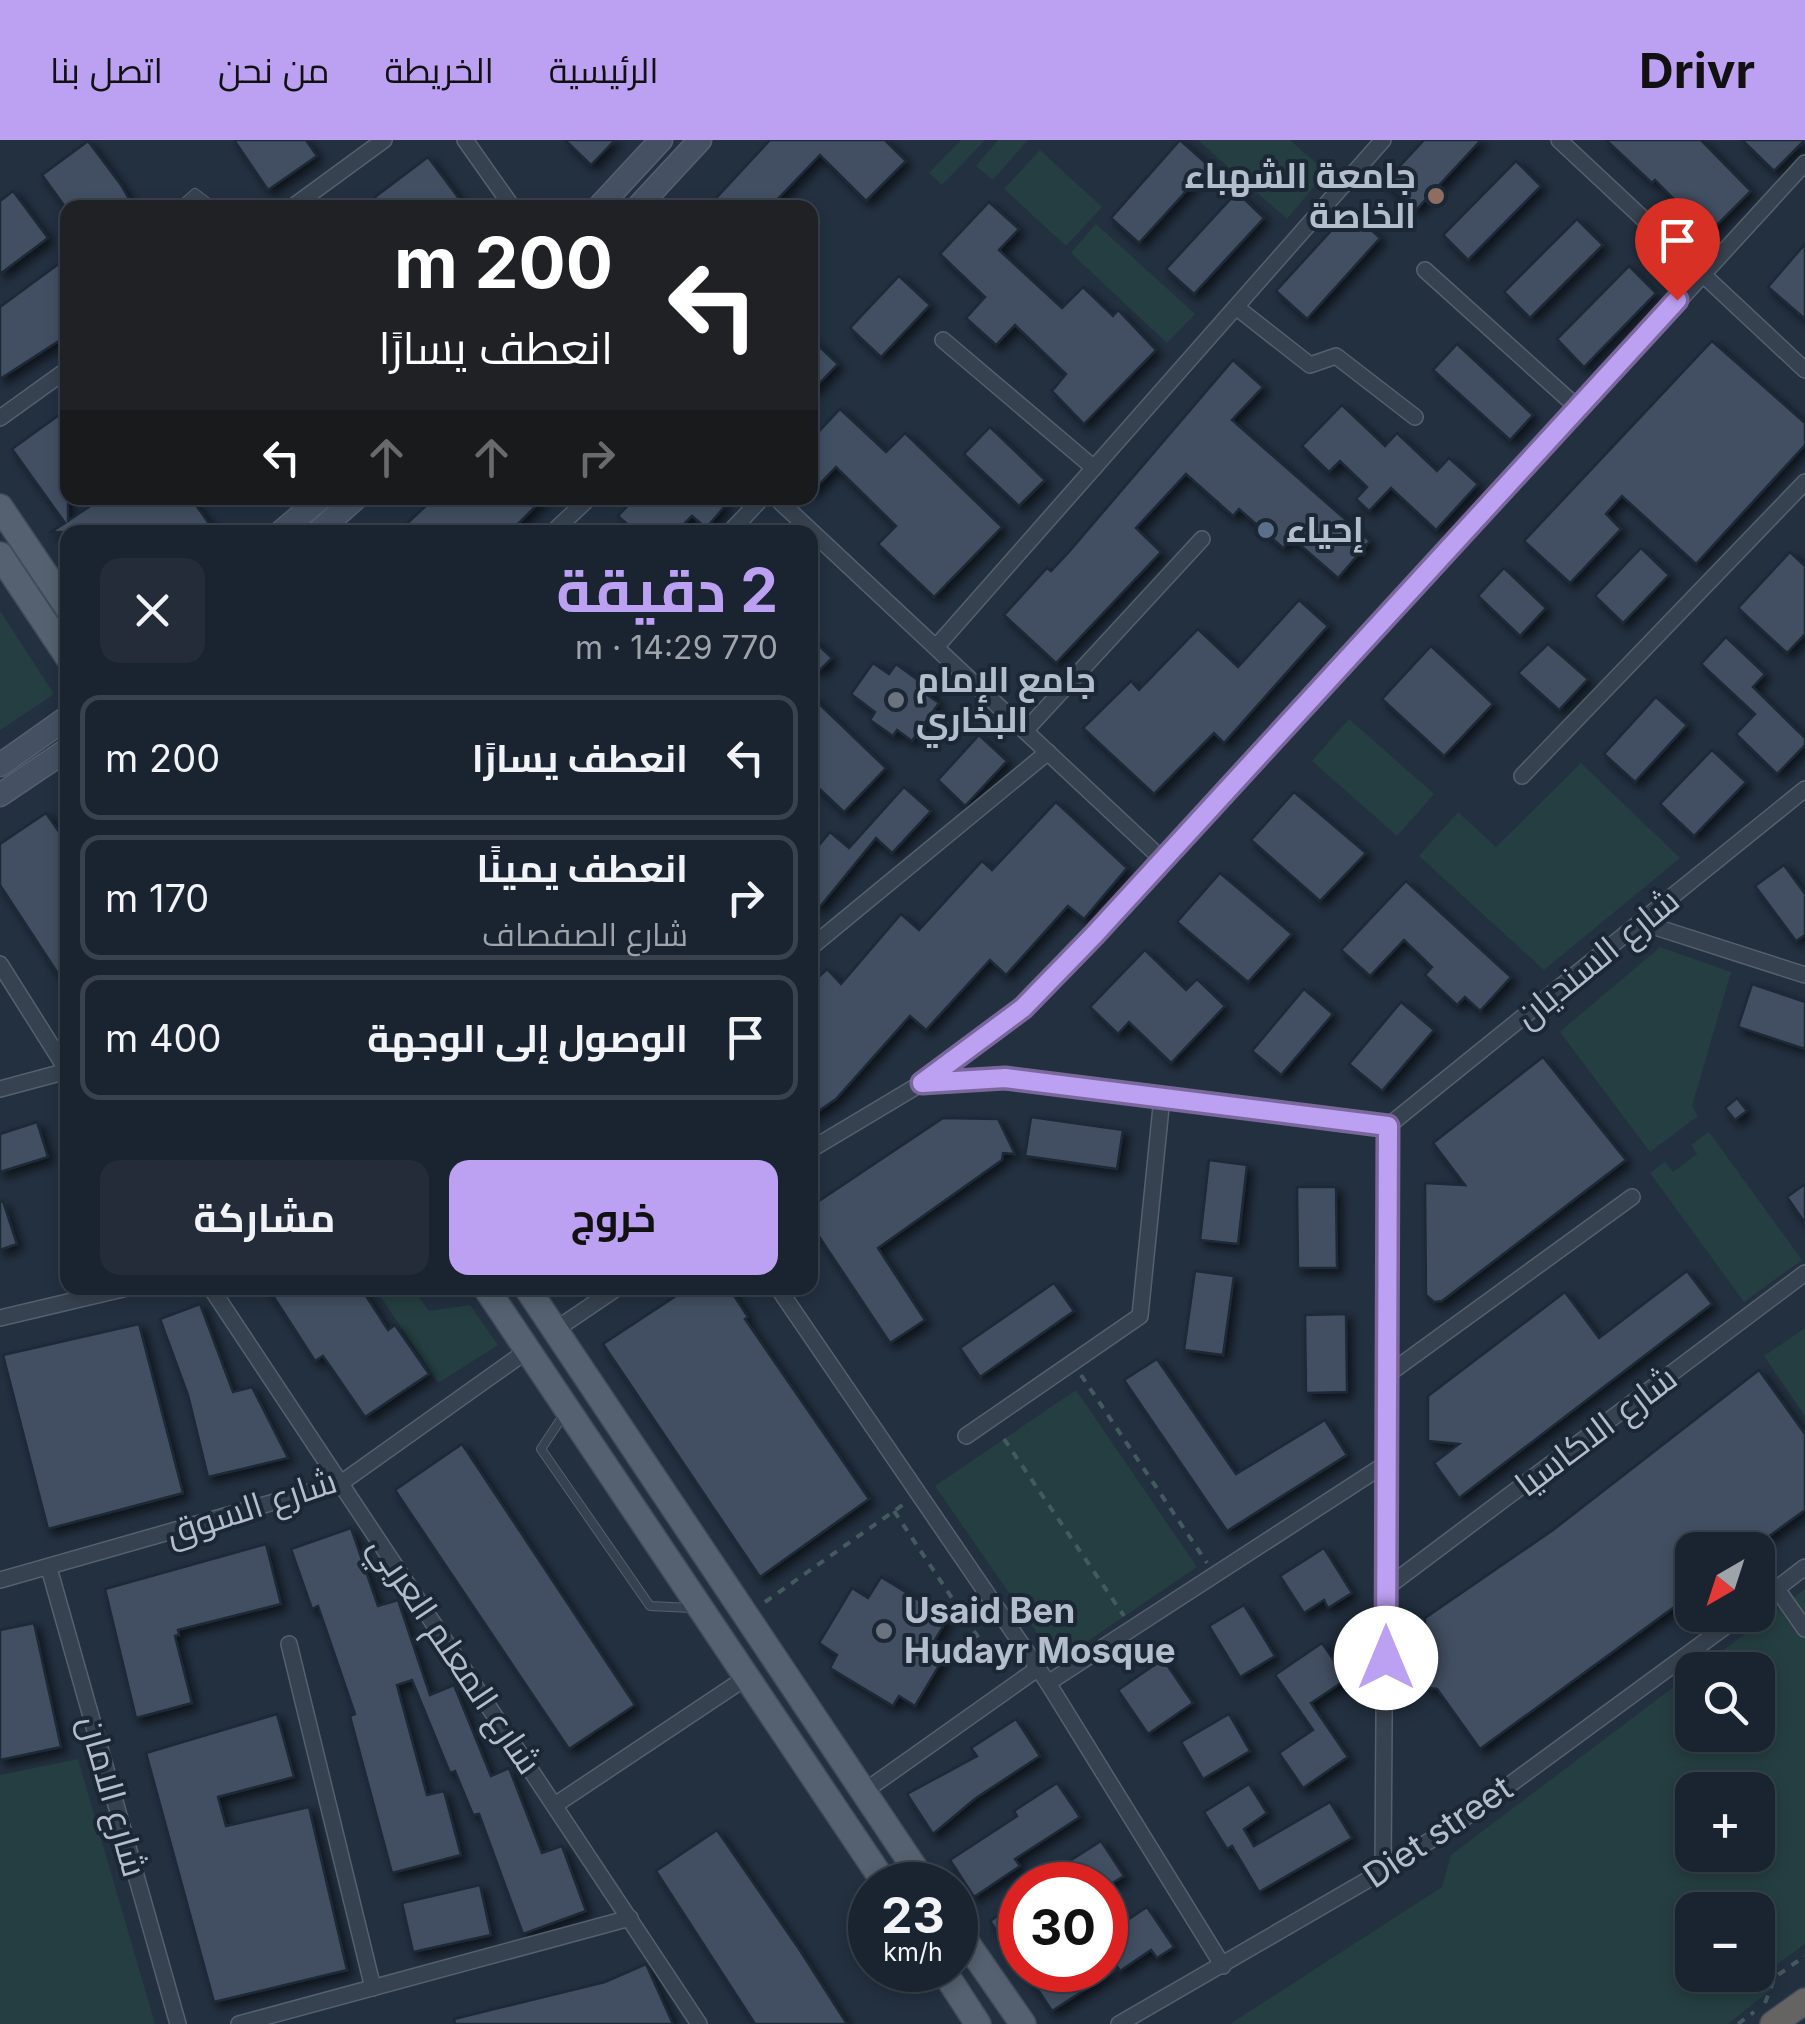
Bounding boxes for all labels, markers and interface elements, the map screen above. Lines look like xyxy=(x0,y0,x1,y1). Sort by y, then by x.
text: Drivr xyxy=(1639,41,1755,100)
text: اتصل بنا xyxy=(50,49,163,91)
text: من نحن xyxy=(218,49,330,91)
text: الخريطة xyxy=(385,49,494,91)
text: الرئيسية xyxy=(549,49,659,91)
place label: جامعة الشهباء الخاصة xyxy=(1184,154,1416,236)
marker: جامعة الشهباء الخاصة xyxy=(1425,185,1447,207)
pin xyxy=(1635,198,1720,301)
icon: arrive xyxy=(1650,213,1705,268)
text: 200 m xyxy=(394,220,613,305)
icon: left xyxy=(648,240,778,370)
text: انعطف يسارًا xyxy=(378,320,613,375)
icon: left xyxy=(254,430,309,485)
icon: ahead xyxy=(359,430,414,485)
icon: ahead xyxy=(464,430,519,485)
icon: right xyxy=(569,430,624,485)
place label: إحياء xyxy=(1286,508,1364,553)
marker: إحياء xyxy=(1255,519,1277,541)
text: 2 دقيقة xyxy=(556,554,778,626)
button: close xyxy=(100,558,205,663)
text: 770 m · 14:29 xyxy=(575,628,778,667)
place label: جامع الإمام البخاري xyxy=(916,658,1096,748)
marker: جامع الإمام البخاري xyxy=(885,689,907,711)
icon: left xyxy=(718,730,773,785)
text: 200 m xyxy=(105,735,220,781)
text: انعطف يسارًا xyxy=(472,735,688,781)
text: انعطف يمينًا xyxy=(476,845,688,891)
icon: right xyxy=(718,870,773,925)
text: 170 m xyxy=(105,875,209,921)
street label: شارع السنديان xyxy=(1506,878,1689,1038)
text: شارع الصفصاف xyxy=(482,915,688,954)
icon: arrive xyxy=(718,1010,773,1065)
text: 400 m xyxy=(105,1015,221,1061)
text: الوصول إلى الوجهة xyxy=(367,1015,688,1061)
button: مشاركة xyxy=(100,1160,429,1275)
button: خروج xyxy=(449,1160,778,1275)
street label: شارع الاكاسيا xyxy=(1506,1356,1686,1507)
street label: شارع السوق xyxy=(160,1459,342,1556)
street label: شارع المعلم العربي xyxy=(355,1527,551,1785)
north arrow xyxy=(1675,1532,1775,1632)
map controls xyxy=(1675,1532,1775,1992)
place label: Usaid Ben Hudayr Mosque xyxy=(904,1589,1176,1671)
position arrow xyxy=(1334,1606,1438,1710)
marker: Usaid Ben Hudayr Mosque xyxy=(873,1620,895,1642)
button: search xyxy=(1675,1652,1775,1752)
street label: شارع الامان xyxy=(68,1710,157,1882)
street label: Diet street xyxy=(1355,1766,1520,1896)
button: + xyxy=(1675,1772,1775,1872)
speed limit sign: 30 xyxy=(998,1862,1128,1992)
text: 23 xyxy=(881,1885,945,1945)
button: − xyxy=(1675,1892,1775,1992)
text: km/h xyxy=(883,1937,943,1967)

